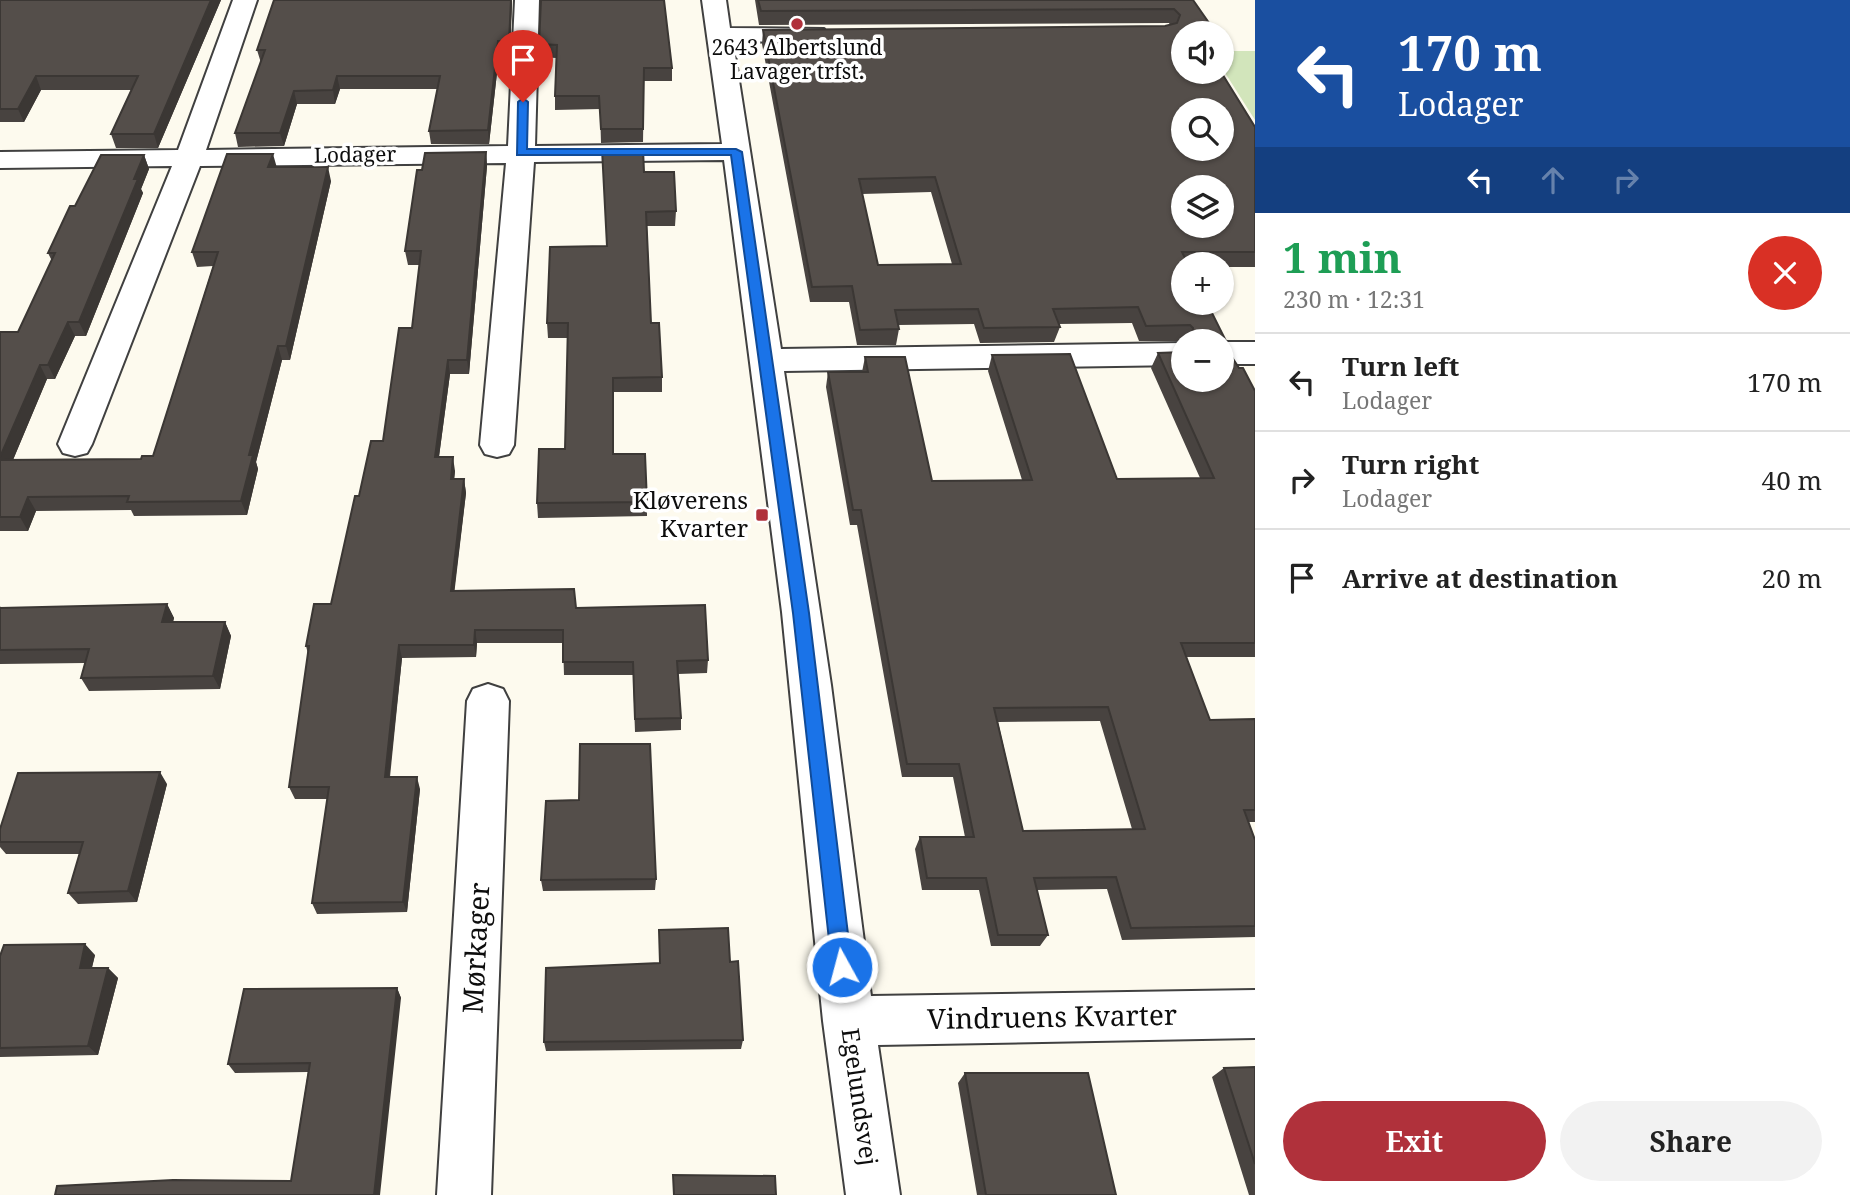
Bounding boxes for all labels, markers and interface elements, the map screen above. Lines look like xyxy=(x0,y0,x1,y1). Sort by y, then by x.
marker: 2643 Albertslund Lavager trfst. xyxy=(789,16,805,32)
text: 170 m xyxy=(1398,19,1542,85)
map controls xyxy=(1171,21,1234,392)
button: sound xyxy=(1171,21,1234,84)
icon: left xyxy=(1283,28,1374,119)
pin xyxy=(493,30,553,102)
place label: 2643 Albertslund Lavager trfst. xyxy=(712,33,883,85)
icon: arrive xyxy=(504,41,542,79)
text: Lodager xyxy=(1398,82,1523,125)
button: search xyxy=(1171,98,1234,161)
street label: Lodager xyxy=(314,139,396,169)
icon: left xyxy=(1461,161,1499,199)
icon: ahead xyxy=(1534,161,1572,199)
icon: right xyxy=(1607,161,1645,199)
button: layers xyxy=(1171,175,1234,238)
text: 1 min xyxy=(1283,228,1402,285)
button: close xyxy=(1748,236,1822,310)
button: + xyxy=(1171,252,1234,315)
text: 230 m · 12:31 xyxy=(1283,283,1425,315)
button: − xyxy=(1171,329,1234,392)
text: Turn left xyxy=(1342,348,1459,384)
icon: left xyxy=(1283,363,1321,401)
text: 170 m xyxy=(1747,364,1822,400)
text: Lodager xyxy=(1342,384,1432,416)
text: Turn right xyxy=(1342,446,1479,482)
icon: right xyxy=(1283,461,1321,499)
text: 40 m xyxy=(1762,462,1822,498)
text: Lodager xyxy=(1342,482,1432,514)
place label: Kløverens Kvarter xyxy=(633,483,748,544)
marker: Kløverens Kvarter xyxy=(754,507,770,523)
icon: arrive xyxy=(1283,559,1321,597)
text: Arrive at destination xyxy=(1342,560,1618,596)
text: 20 m xyxy=(1762,560,1822,596)
street label: Mørkager xyxy=(453,882,497,1014)
position arrow xyxy=(805,930,879,1004)
street label: Vindruens Kvarter xyxy=(927,995,1177,1037)
street label: Egelundsvej xyxy=(835,1026,886,1168)
button: Exit xyxy=(1283,1101,1546,1181)
button: Share xyxy=(1560,1101,1822,1181)

